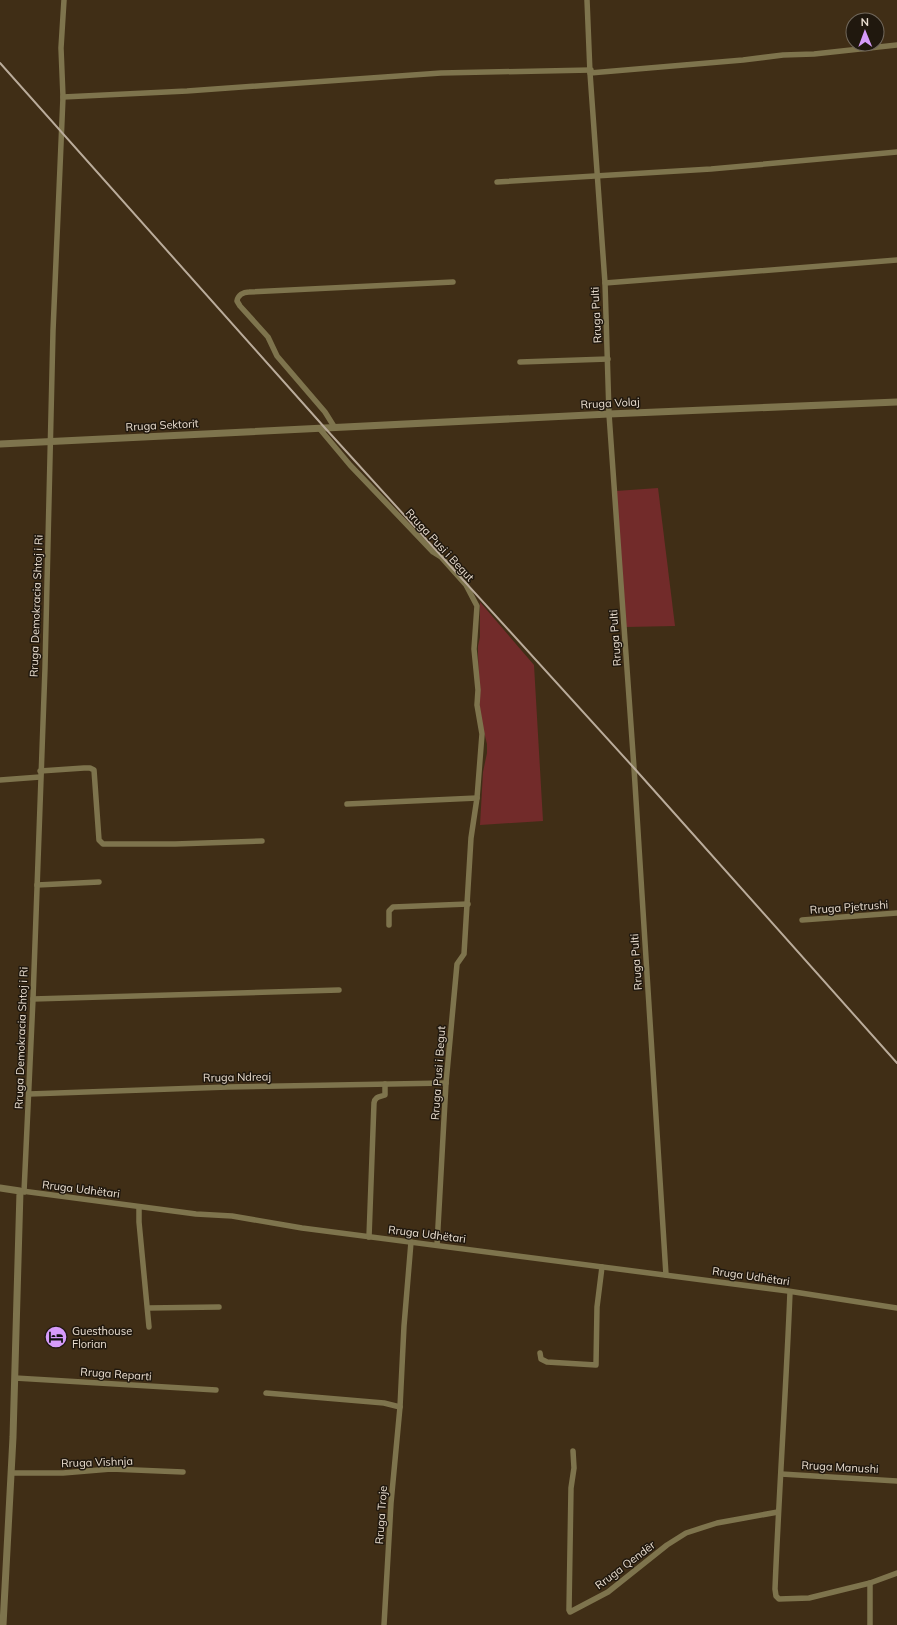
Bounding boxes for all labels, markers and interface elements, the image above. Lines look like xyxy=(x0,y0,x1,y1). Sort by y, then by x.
north arrow xyxy=(845,12,885,52)
text: N xyxy=(861,15,869,29)
street label: Rruga Pulti xyxy=(588,286,604,344)
street label: Rruga Volaj xyxy=(580,394,640,412)
street label: Rruga Sektorit xyxy=(125,416,199,434)
street label: Rruga Pusi i Begut xyxy=(403,506,477,584)
street label: Rruga Demokracia Shtoj i Ri xyxy=(27,535,45,677)
street label: Rruga Pulti xyxy=(606,609,624,667)
street label: Rruga Pjetrushi xyxy=(809,897,889,917)
street label: Rruga Pulti xyxy=(627,933,645,991)
street label: Rruga Demokracia Shtoj i Ri xyxy=(12,967,30,1109)
street label: Rruga Pusi i Begut xyxy=(428,1025,448,1120)
street label: Rruga Ndreaj xyxy=(203,1069,271,1085)
street label: Rruga Udhëtari xyxy=(41,1177,121,1201)
street label: Rruga Udhëtari xyxy=(387,1222,467,1246)
street label: Rruga Udhëtari xyxy=(711,1264,791,1288)
hotel icon: Guesthouse Florian xyxy=(43,1324,69,1350)
place label: Guesthouse Florian xyxy=(72,1324,132,1351)
street label: Rruga Reparti xyxy=(80,1365,152,1383)
street label: Rruga Vishnja xyxy=(61,1454,133,1470)
street label: Rruga Manushi xyxy=(801,1458,879,1476)
street label: Rruga Troje xyxy=(372,1485,390,1545)
street label: Rruga Qendër xyxy=(592,1538,658,1592)

